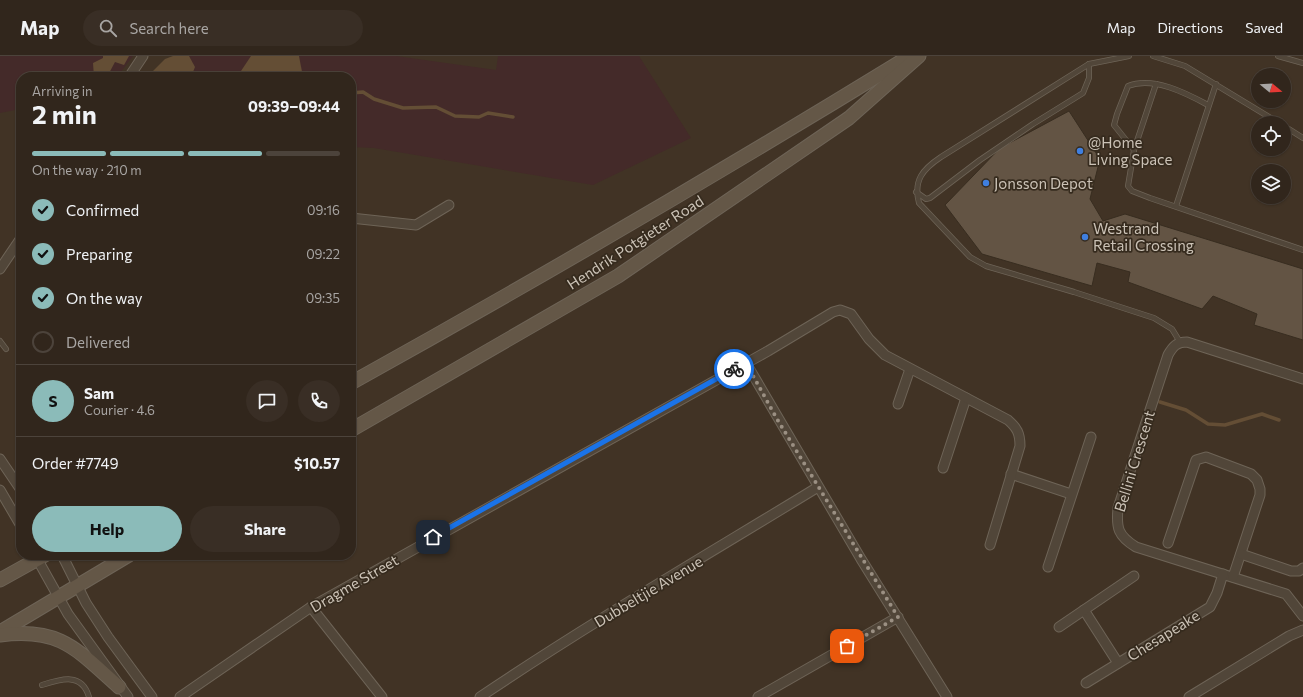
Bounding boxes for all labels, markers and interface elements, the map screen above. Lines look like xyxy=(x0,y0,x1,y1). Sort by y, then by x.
search box xyxy=(83,10,363,46)
text: Map xyxy=(20,16,59,39)
icon: search xyxy=(97,17,119,39)
text: Search here xyxy=(129,19,209,37)
text: Map xyxy=(1107,19,1136,36)
text: Directions xyxy=(1158,19,1223,36)
text: Saved xyxy=(1245,19,1283,36)
north arrow xyxy=(1251,68,1291,108)
map controls xyxy=(1251,68,1291,204)
text: Arriving in xyxy=(32,83,92,99)
text: 09:39–09:44 xyxy=(248,97,340,115)
text: 2 min xyxy=(32,98,97,129)
button: locate xyxy=(1251,116,1291,156)
place label: @Home Living Space xyxy=(1088,133,1173,168)
marker: @Home Living Space xyxy=(1075,146,1085,156)
text: On the way · 210 m xyxy=(32,162,141,178)
button: layers xyxy=(1251,164,1291,204)
place label: Jonsson Depot xyxy=(994,174,1093,192)
marker: Jonsson Depot xyxy=(981,178,991,188)
street label: Hendrik Potgieter Road xyxy=(563,191,707,293)
icon: check xyxy=(32,199,54,221)
text: Confirmed xyxy=(66,201,139,219)
text: 09:16 xyxy=(307,202,340,218)
place label: Westrand Retail Crossing xyxy=(1093,219,1194,254)
marker: Westrand Retail Crossing xyxy=(1080,232,1090,242)
icon: check xyxy=(32,243,54,265)
text: Preparing xyxy=(66,245,132,263)
text: 09:22 xyxy=(306,246,340,262)
icon: check xyxy=(32,287,54,309)
text: On the way xyxy=(66,289,143,307)
text: 09:35 xyxy=(306,290,340,306)
text: Delivered xyxy=(66,333,130,351)
courier xyxy=(714,349,754,389)
icon: bike xyxy=(723,358,745,380)
button: chat xyxy=(246,380,288,422)
button: phone xyxy=(298,380,340,422)
text: Sam xyxy=(84,384,114,402)
text: S xyxy=(48,392,58,410)
text: Courier · 4.6 xyxy=(84,402,155,418)
street label: Bellini Crescent xyxy=(1110,408,1158,514)
text: Order #7749 xyxy=(32,454,119,472)
text: $10.57 xyxy=(294,454,340,472)
button: Help xyxy=(32,506,182,552)
button: Share xyxy=(190,506,340,552)
pin xyxy=(416,520,450,554)
icon: home xyxy=(422,526,444,548)
street label: Dragme Street xyxy=(307,550,401,616)
street label: Dubbeltjie Avenue xyxy=(590,551,706,631)
street label: Chesapeake xyxy=(1124,606,1203,664)
pin xyxy=(830,629,864,663)
icon: bag xyxy=(836,635,858,657)

